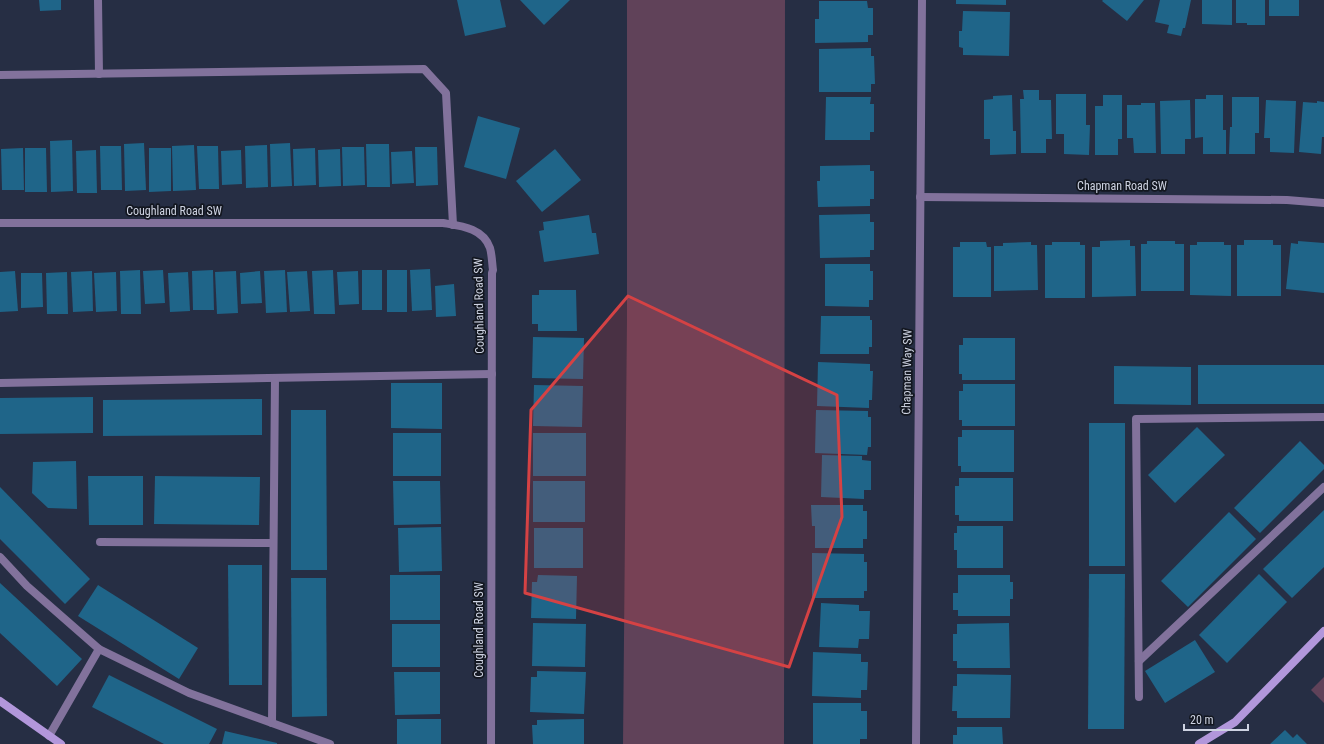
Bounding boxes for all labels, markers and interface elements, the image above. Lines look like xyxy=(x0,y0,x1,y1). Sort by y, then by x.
street label: Chapman Road SW xyxy=(1077,179,1167,193)
street label: Coughland Road SW xyxy=(126,204,222,218)
street label: Coughland Road SW xyxy=(471,258,487,354)
street label: Chapman Way SW xyxy=(899,329,915,415)
street label: Coughland Road SW xyxy=(472,582,486,678)
scale bar xyxy=(1184,706,1248,732)
text: 20 m xyxy=(1190,713,1214,727)

